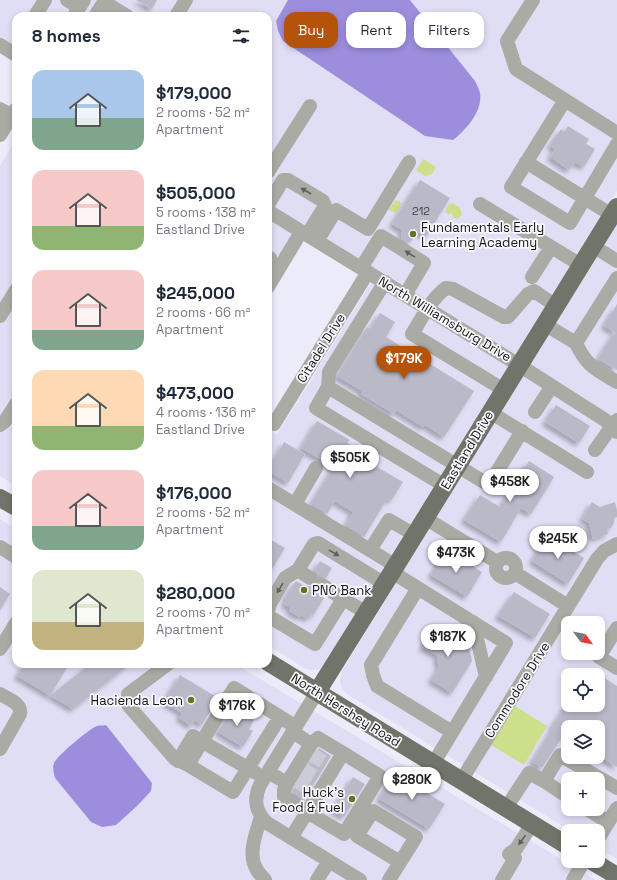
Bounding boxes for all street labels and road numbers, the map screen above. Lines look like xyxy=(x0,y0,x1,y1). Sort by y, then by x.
street label: North Williamsburg Drive xyxy=(375,273,515,365)
street label: Citadel Drive xyxy=(293,310,349,386)
street label: Eastland Drive xyxy=(437,408,497,492)
street label: Commodore Drive xyxy=(481,639,553,741)
street label: North Hershey Road xyxy=(288,670,404,750)

